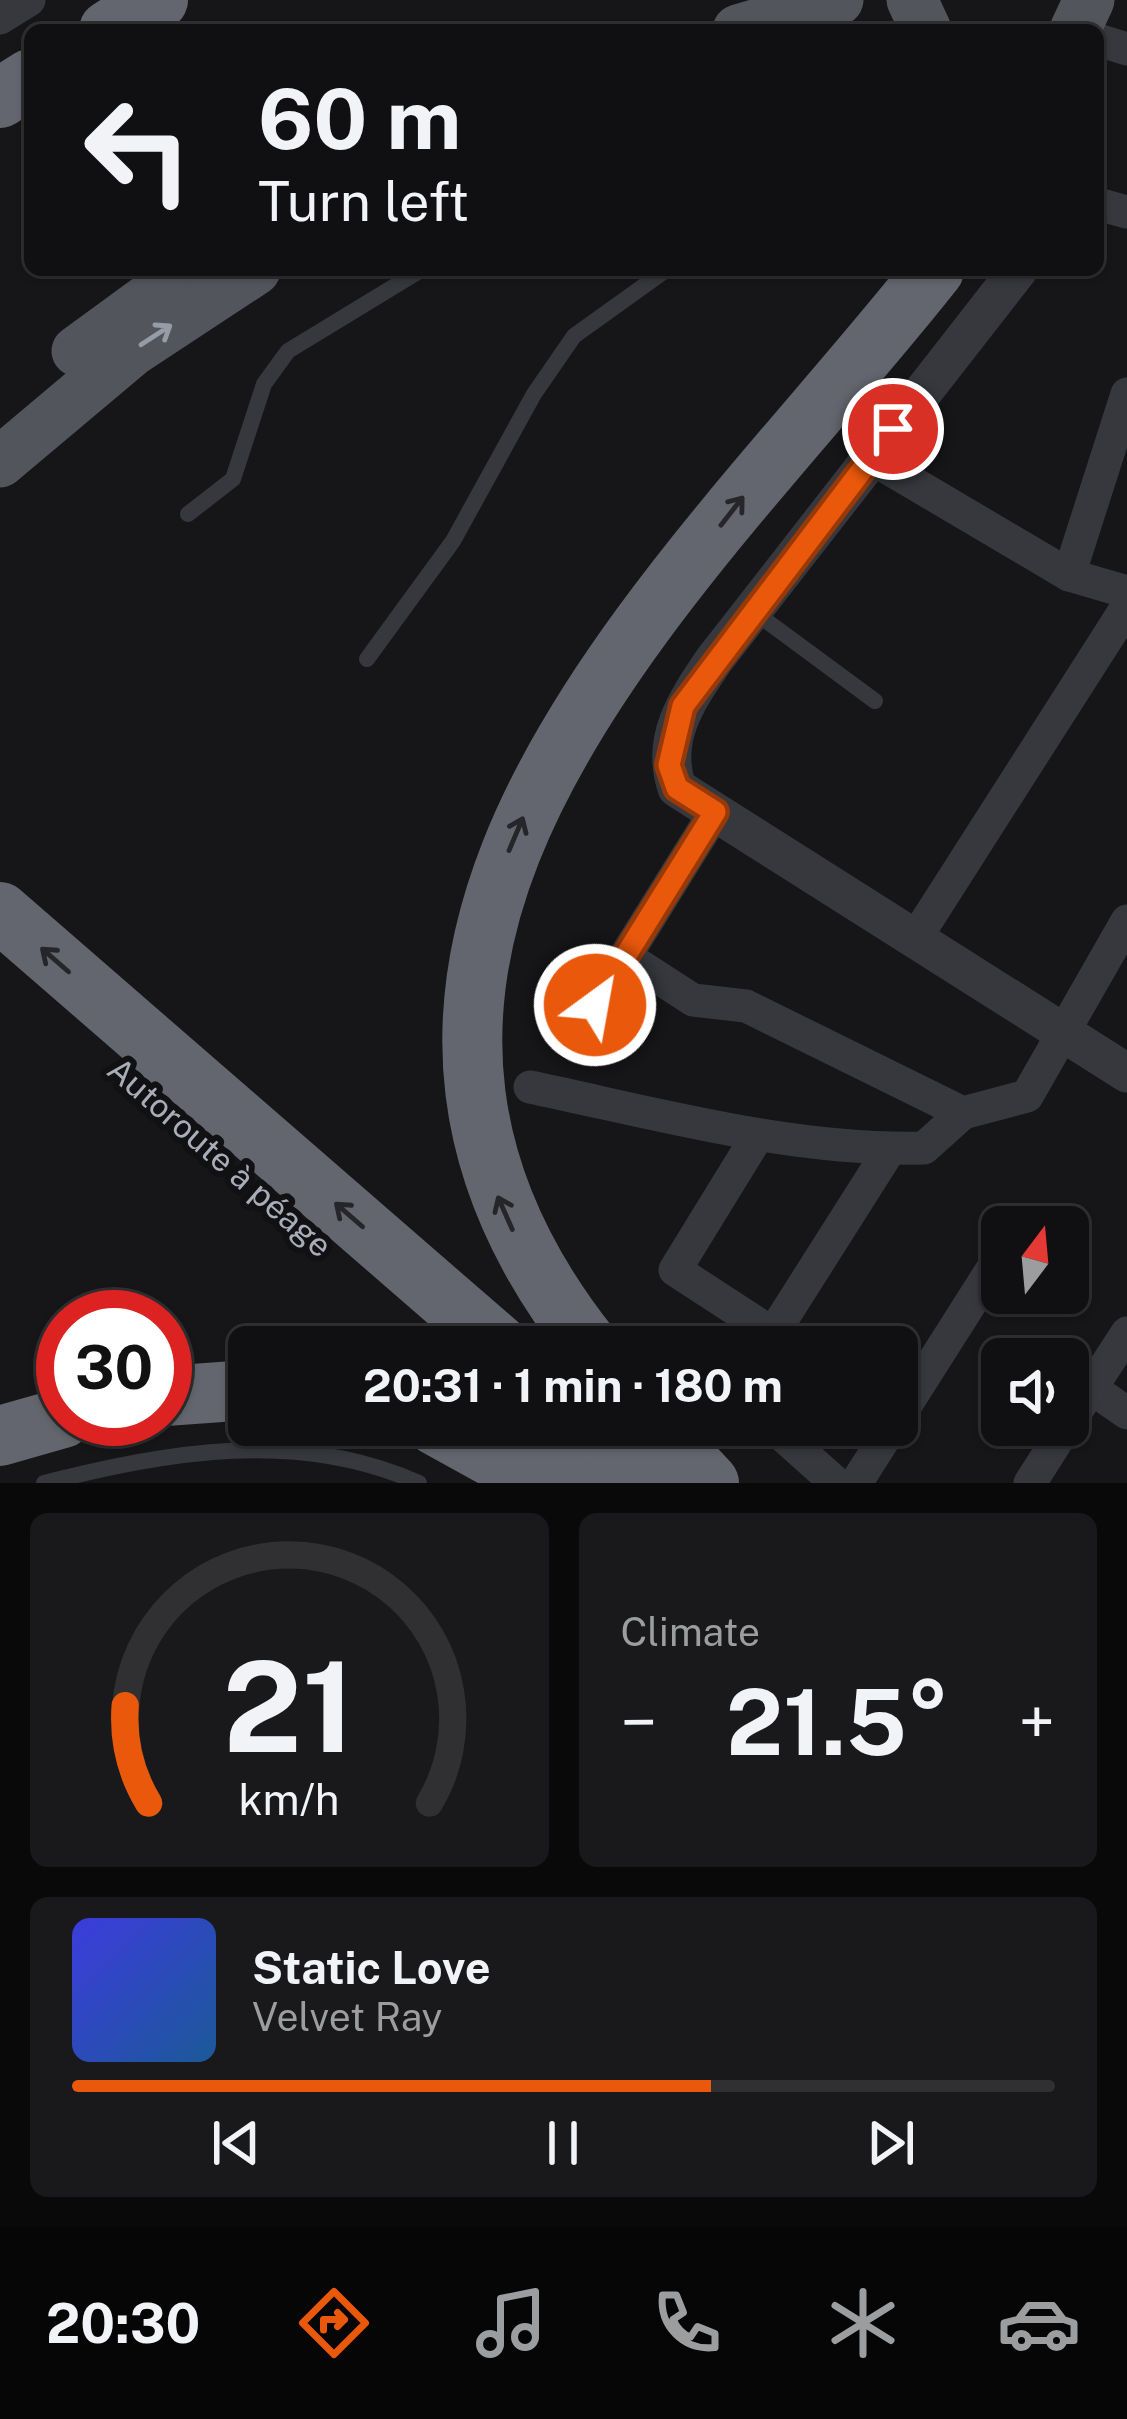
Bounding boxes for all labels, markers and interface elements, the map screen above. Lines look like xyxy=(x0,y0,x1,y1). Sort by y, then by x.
text: 60 m xyxy=(258,69,462,168)
icon: left xyxy=(60,72,216,228)
text: Turn left xyxy=(258,170,469,233)
one-way arrow xyxy=(138,323,172,348)
pin xyxy=(842,378,944,480)
icon: arrive xyxy=(860,396,926,462)
one-way arrow xyxy=(718,495,745,527)
one-way arrow xyxy=(507,816,528,853)
position arrow xyxy=(532,942,658,1068)
one-way arrow xyxy=(40,946,71,974)
street label: Autoroute à péage xyxy=(100,1050,340,1264)
one-way arrow xyxy=(493,1196,515,1232)
one-way arrow xyxy=(335,1202,365,1230)
north arrow xyxy=(981,1206,1089,1314)
map controls xyxy=(981,1206,1089,1446)
speed limit sign: 30 xyxy=(36,1290,192,1446)
button: sound xyxy=(981,1338,1089,1446)
text: 20:31 · 1 min · 180 m xyxy=(363,1359,783,1412)
text: Climate xyxy=(621,1609,760,1655)
text: 21 xyxy=(223,1633,356,1780)
text: 21.5° xyxy=(726,1669,949,1775)
text: − xyxy=(621,1683,657,1761)
text: + xyxy=(1018,1683,1055,1761)
text: km/h xyxy=(239,1774,340,1825)
text: Static Love xyxy=(252,1941,491,1994)
text: Velvet Ray xyxy=(252,1994,442,2040)
icon: previous xyxy=(203,2110,269,2176)
icon: pause xyxy=(530,2110,596,2176)
icon: next xyxy=(858,2110,924,2176)
icon: directions xyxy=(292,2281,376,2365)
icon: music xyxy=(469,2281,553,2365)
icon: phone xyxy=(645,2281,729,2365)
icon: climate xyxy=(821,2281,905,2365)
icon: car xyxy=(997,2281,1081,2365)
text: 20:30 xyxy=(46,2292,200,2355)

